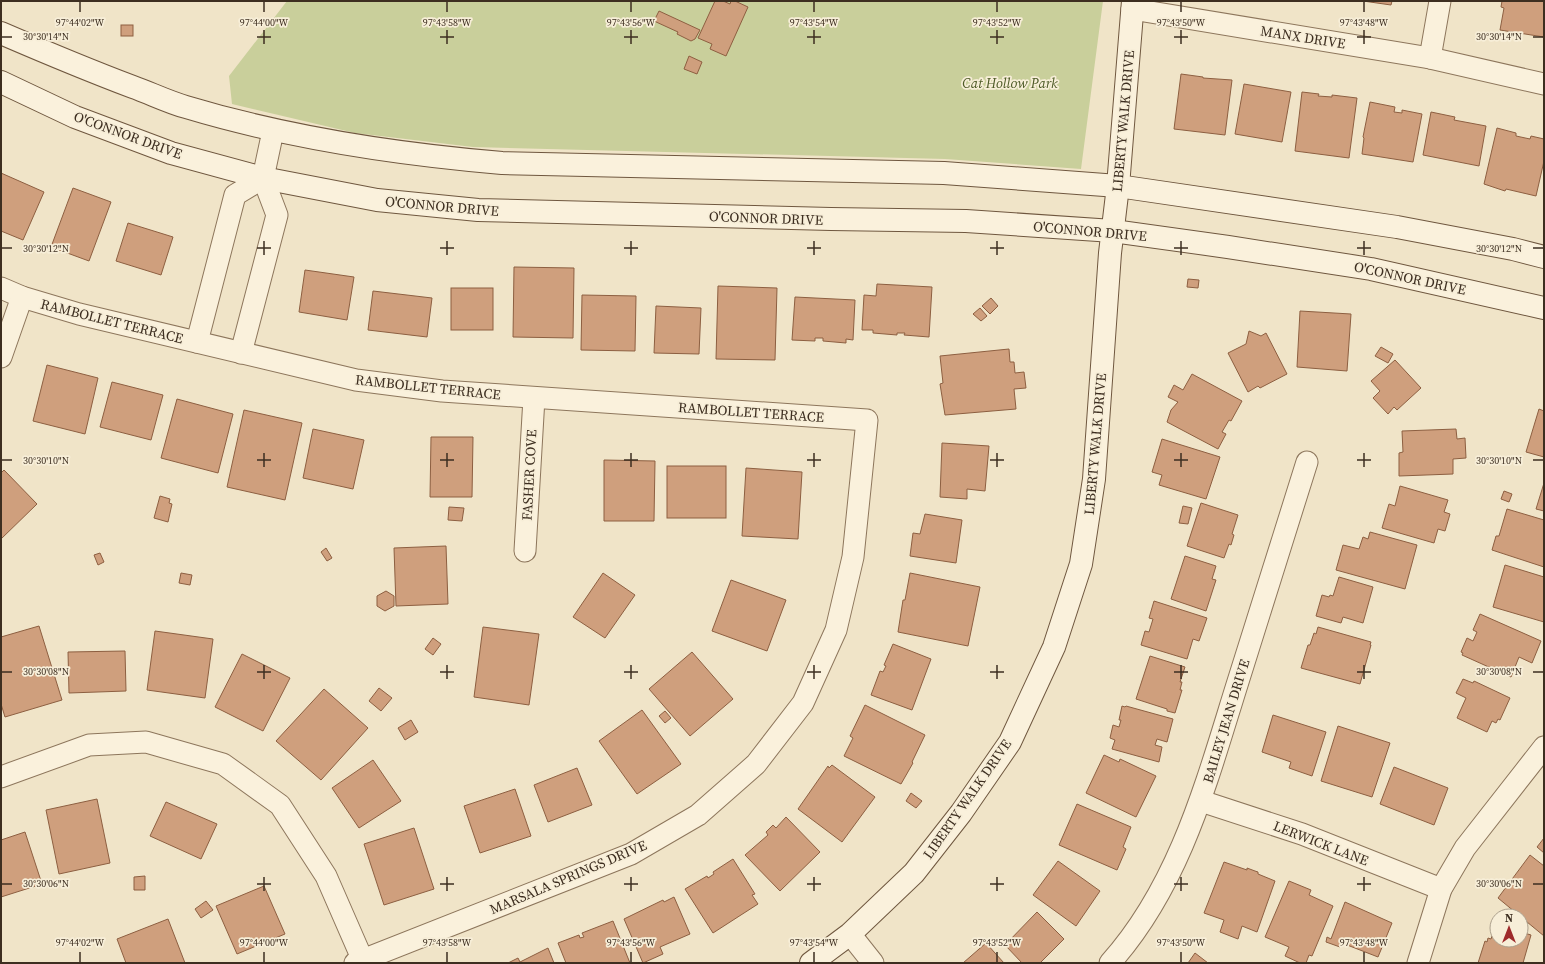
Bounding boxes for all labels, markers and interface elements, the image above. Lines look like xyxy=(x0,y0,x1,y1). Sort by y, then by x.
text: 97°44'02"W xyxy=(56,16,105,29)
text: 97°44'00"W xyxy=(240,16,289,29)
text: 97°43'58"W xyxy=(423,16,472,29)
text: 97°43'56"W xyxy=(607,16,656,29)
text: 97°43'54"W xyxy=(790,16,839,29)
text: 97°43'52"W xyxy=(973,16,1022,29)
text: 97°43'50"W xyxy=(1157,16,1206,29)
text: 97°43'48"W xyxy=(1340,16,1389,29)
street label: MANX DRIVE xyxy=(1259,20,1347,54)
text: 30°30'14"N xyxy=(23,30,69,43)
text: 30°30'14"N xyxy=(1476,30,1522,43)
street label: LIBERTY WALK DRIVE xyxy=(1107,49,1139,193)
park label: Cat Hollow Park xyxy=(962,73,1058,93)
street label: O'CONNOR DRIVE xyxy=(71,106,185,164)
street label: O'CONNOR DRIVE xyxy=(384,191,500,221)
street label: O'CONNOR DRIVE xyxy=(709,206,823,230)
street label: O'CONNOR DRIVE xyxy=(1032,216,1148,246)
text: 30°30'12"N xyxy=(23,242,69,255)
text: 30°30'12"N xyxy=(1476,242,1522,255)
street label: O'CONNOR DRIVE xyxy=(1352,256,1468,300)
street label: RAMBOLLET TERRACE xyxy=(39,294,185,348)
street label: RAMBOLLET TERRACE xyxy=(354,369,502,405)
street label: LIBERTY WALK DRIVE xyxy=(1079,372,1111,516)
street label: RAMBOLLET TERRACE xyxy=(677,397,825,427)
street label: FASHER COVE xyxy=(517,429,541,521)
text: 30°30'10"N xyxy=(23,454,69,467)
text: 30°30'10"N xyxy=(1476,454,1522,467)
street label: BAILEY JEAN DRIVE xyxy=(1198,656,1254,786)
text: 30°30'08"N xyxy=(23,665,69,678)
text: 30°30'08"N xyxy=(1476,665,1522,678)
street label: LIBERTY WALK DRIVE xyxy=(918,735,1016,863)
street label: LERWICK LANE xyxy=(1270,816,1372,870)
street label: MARSALA SPRINGS DRIVE xyxy=(486,835,650,919)
text: 30°30'06"N xyxy=(23,877,69,890)
text: 30°30'06"N xyxy=(1476,877,1522,890)
north arrow xyxy=(1489,908,1529,948)
text: N xyxy=(1505,911,1513,926)
text: 97°44'02"W xyxy=(56,936,105,949)
text: 97°44'00"W xyxy=(240,936,289,949)
text: 97°43'58"W xyxy=(423,936,472,949)
text: 97°43'56"W xyxy=(607,936,656,949)
text: 97°43'54"W xyxy=(790,936,839,949)
text: 97°43'52"W xyxy=(973,936,1022,949)
text: 97°43'50"W xyxy=(1157,936,1206,949)
text: 97°43'48"W xyxy=(1340,936,1389,949)

